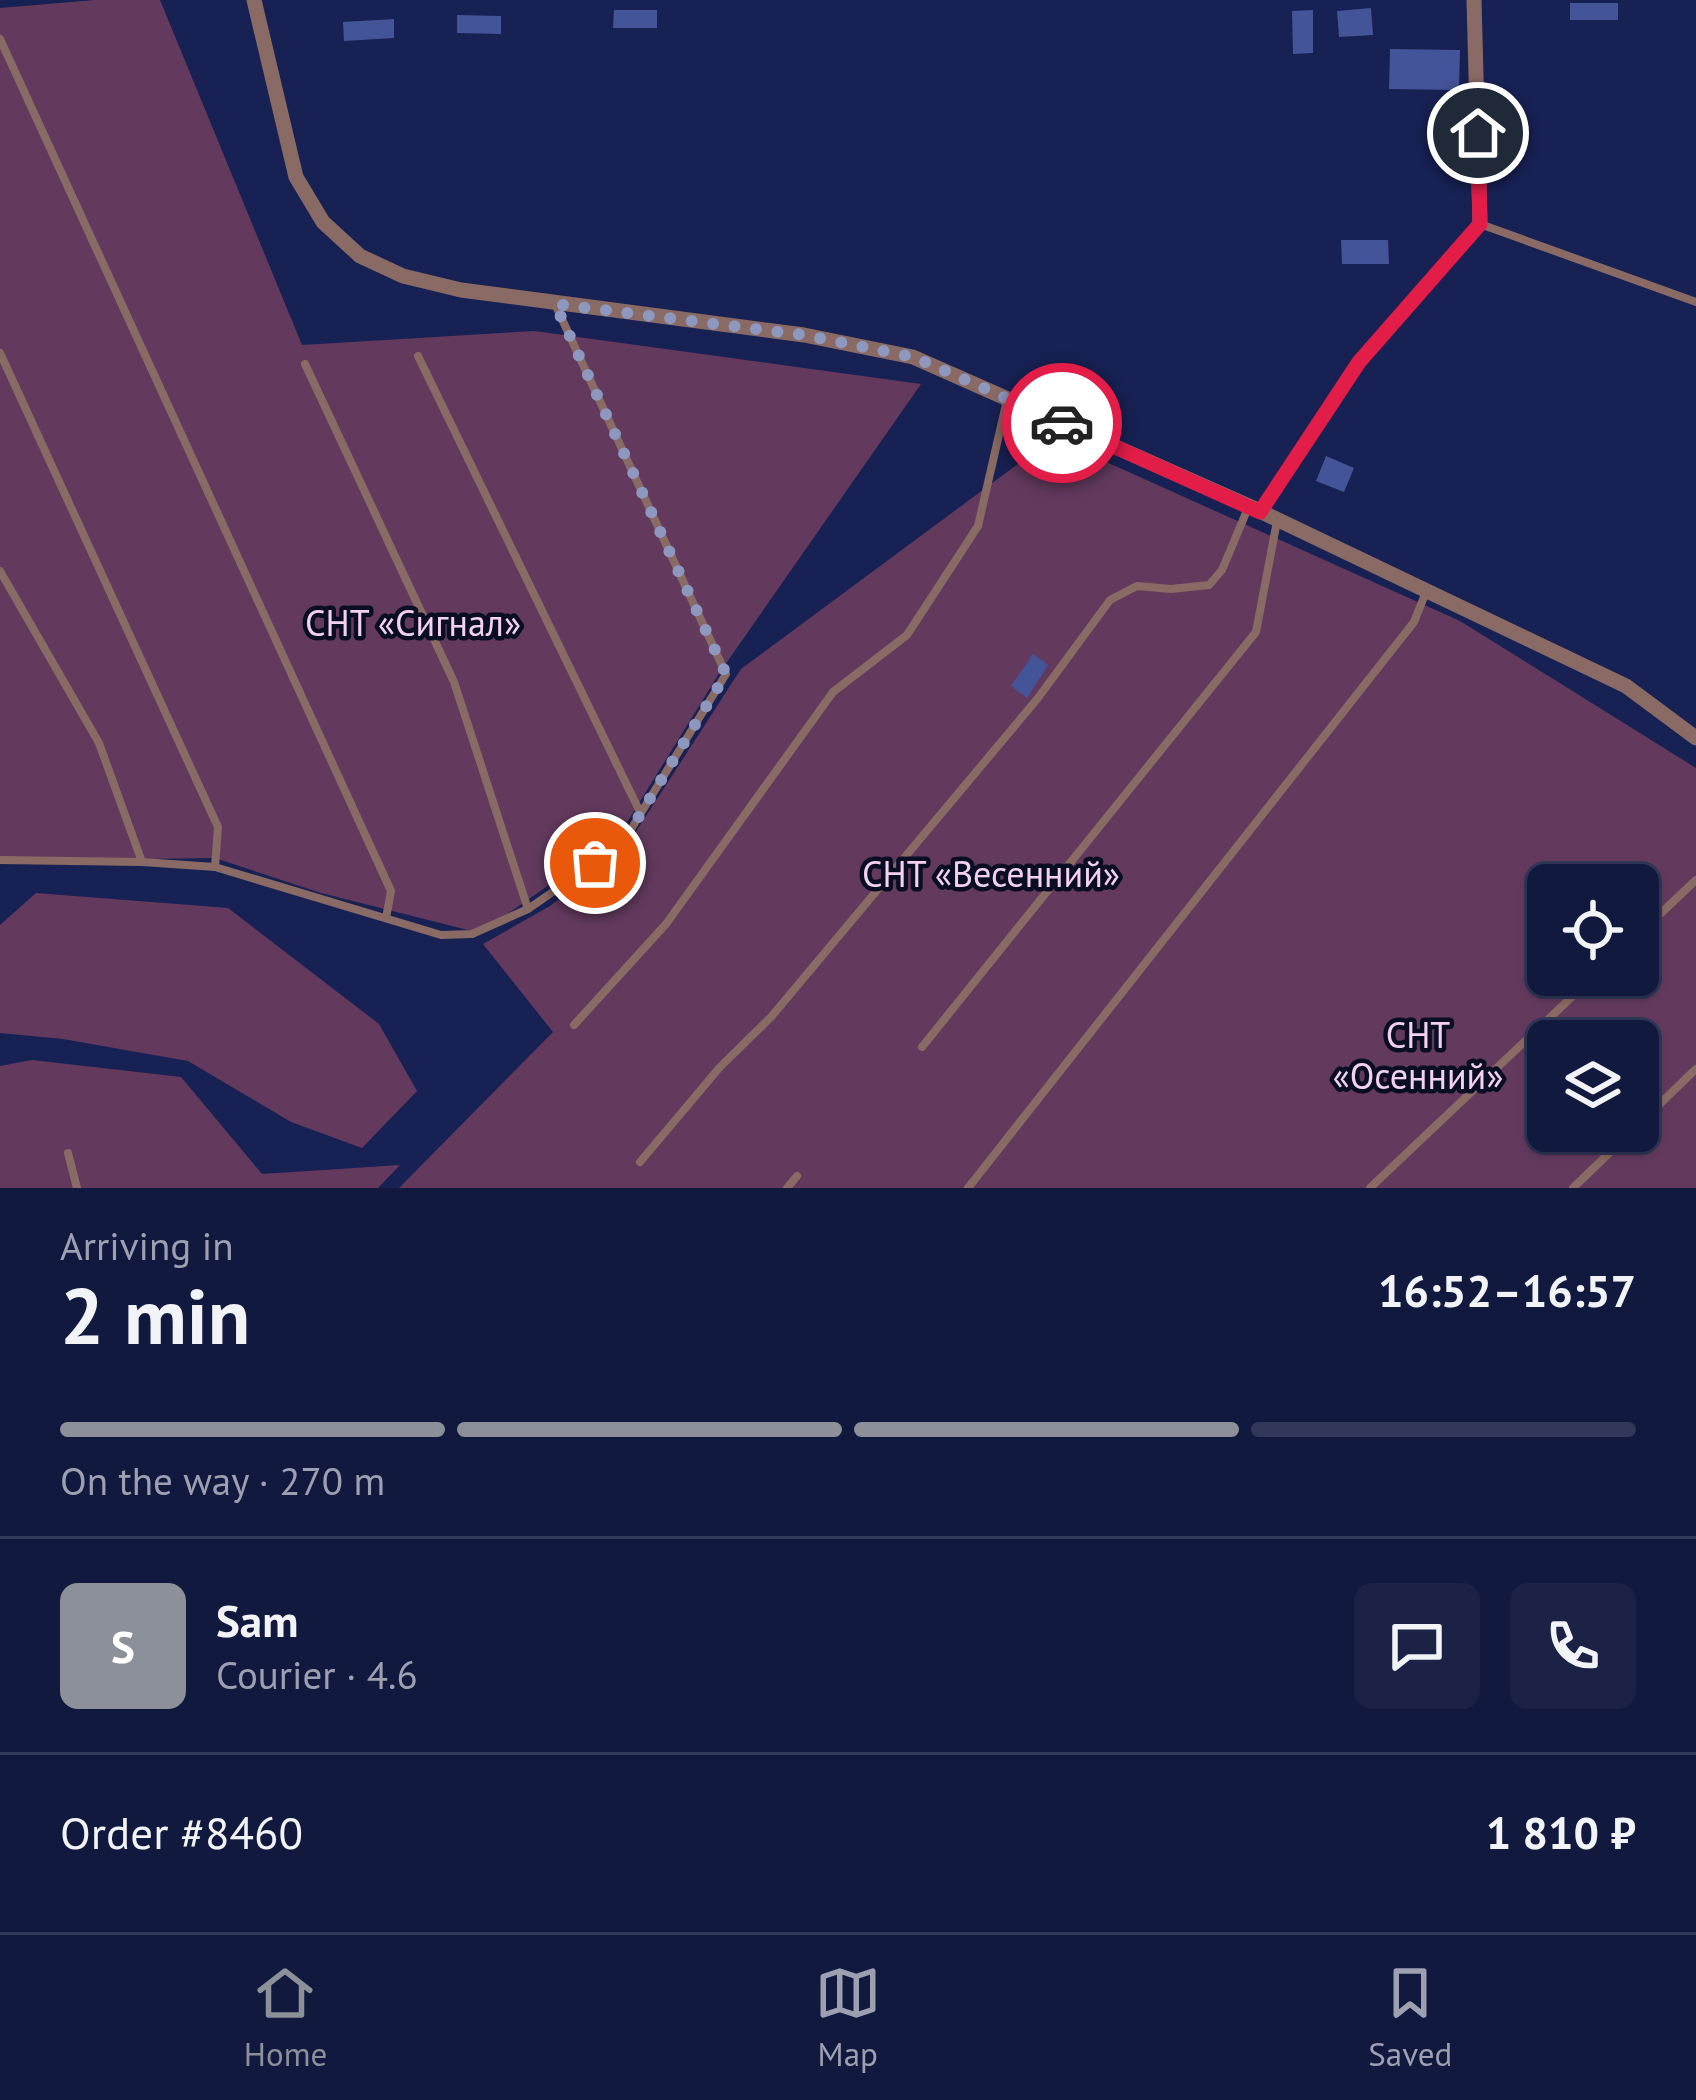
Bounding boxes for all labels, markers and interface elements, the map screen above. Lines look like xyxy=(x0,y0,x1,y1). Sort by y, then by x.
pin xyxy=(1427,82,1529,184)
icon: home xyxy=(1445,100,1511,166)
courier xyxy=(1002,363,1122,483)
icon: car xyxy=(1029,390,1095,456)
park label: СНТ «Сигнал» xyxy=(305,599,521,646)
pin xyxy=(544,812,646,914)
icon: bag xyxy=(562,830,628,896)
park label: СНТ «Весенний» xyxy=(862,850,1120,897)
map controls xyxy=(1527,864,1659,1152)
button: locate xyxy=(1527,864,1659,996)
park label: СНТ «Осенний» xyxy=(1333,1011,1503,1099)
button: layers xyxy=(1527,1020,1659,1152)
text: Arriving in xyxy=(60,1220,234,1271)
text: 16:52–16:57 xyxy=(1378,1261,1636,1319)
text: 2 min xyxy=(60,1265,250,1366)
text: On the way · 270 m xyxy=(60,1455,385,1506)
button: chat xyxy=(1354,1583,1480,1709)
button: phone xyxy=(1510,1583,1636,1709)
text: Sam xyxy=(216,1591,298,1649)
text: S xyxy=(111,1617,135,1675)
text: Courier · 4.6 xyxy=(216,1649,418,1700)
text: Order #8460 xyxy=(60,1803,303,1861)
text: 1 810 ₽ xyxy=(1486,1803,1636,1861)
tab: Home xyxy=(244,1960,327,2075)
tab: Map xyxy=(815,1960,881,2075)
tab: Saved xyxy=(1368,1960,1452,2075)

